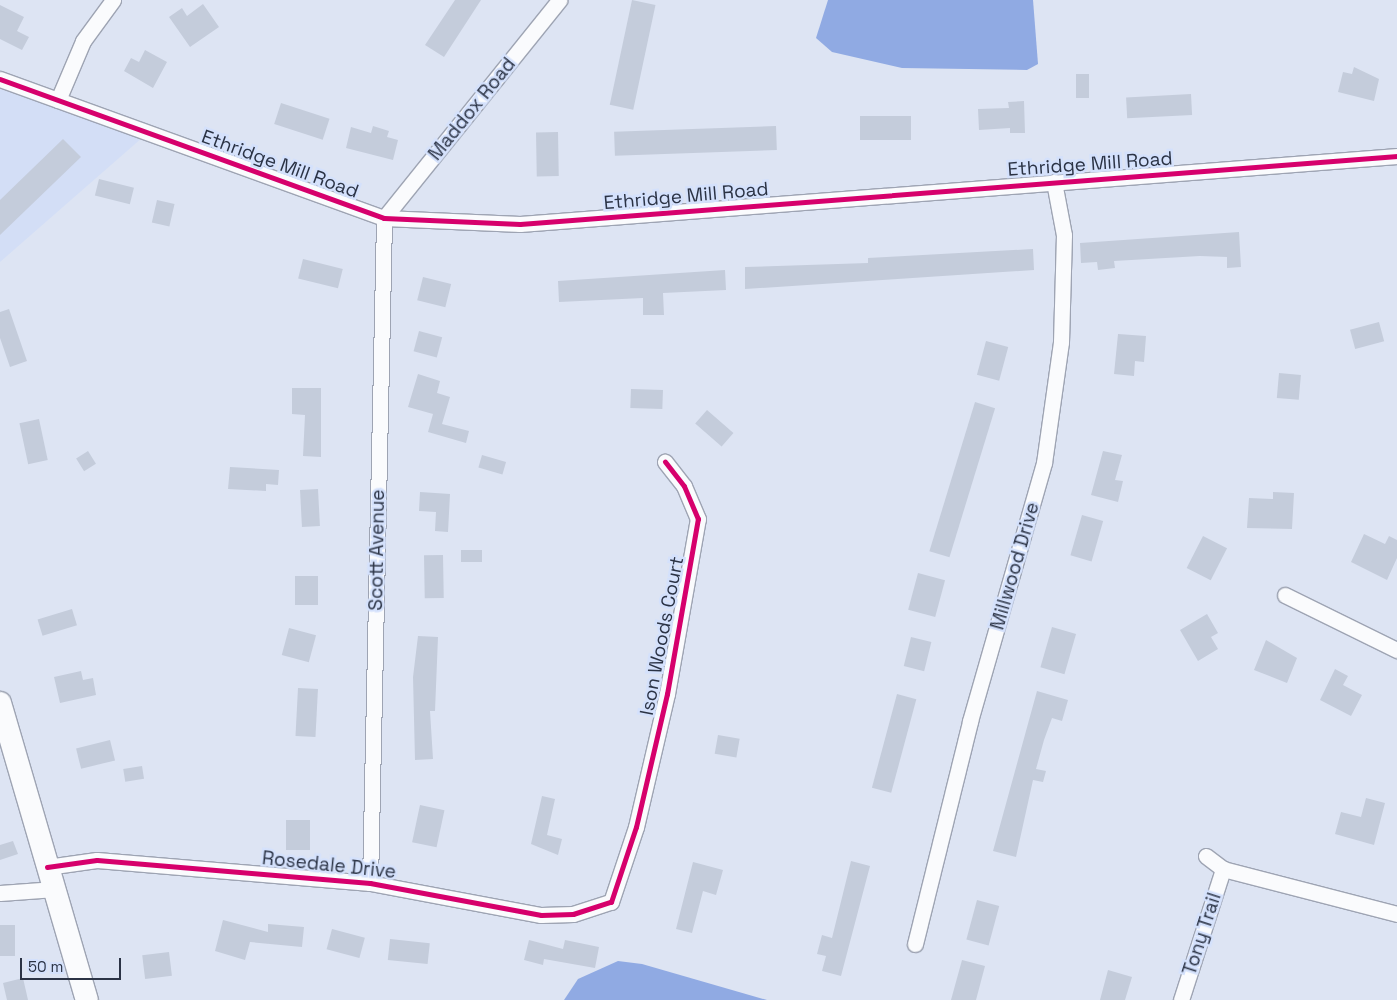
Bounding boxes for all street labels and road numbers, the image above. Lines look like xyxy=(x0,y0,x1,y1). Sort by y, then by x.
street label: Maddox Road xyxy=(424,53,520,165)
street label: Ethridge Mill Road xyxy=(198,125,362,203)
street label: Ethridge Mill Road xyxy=(1007,147,1173,181)
street label: Ethridge Mill Road xyxy=(603,177,769,215)
street label: Scott Avenue xyxy=(365,489,389,611)
street label: Millwood Drive xyxy=(986,500,1044,632)
street label: Ison Woods Court xyxy=(635,555,689,717)
street label: Rosedale Drive xyxy=(261,847,397,883)
street label: Tony Trail xyxy=(1178,890,1226,978)

